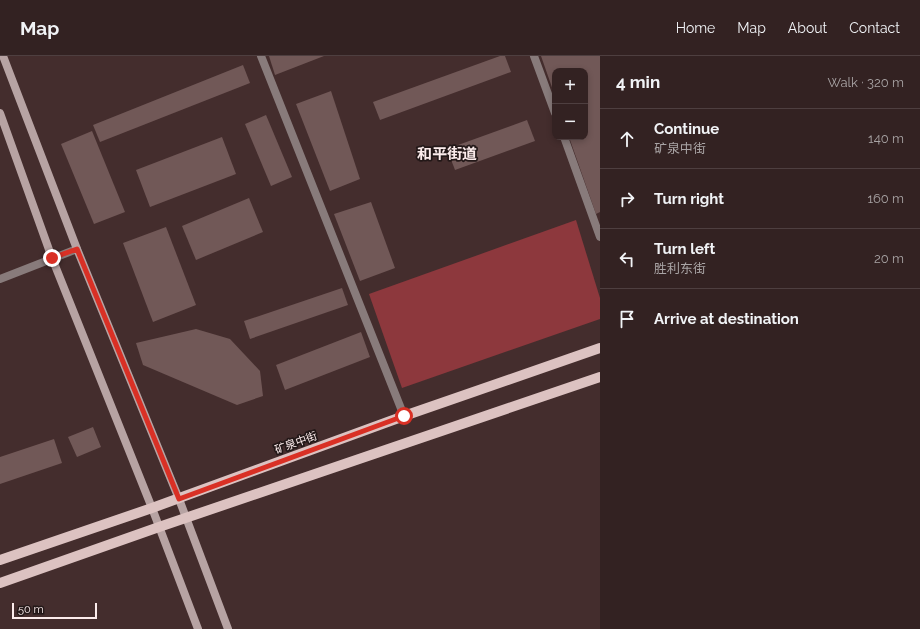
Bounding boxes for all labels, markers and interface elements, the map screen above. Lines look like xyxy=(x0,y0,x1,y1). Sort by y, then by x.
text: Map xyxy=(20,17,59,39)
text: Home xyxy=(676,20,715,36)
text: Map xyxy=(737,20,766,36)
text: About xyxy=(788,20,827,36)
text: Contact xyxy=(849,20,900,36)
map controls xyxy=(552,68,588,140)
button: + xyxy=(552,68,588,104)
text: 4 min xyxy=(616,72,660,92)
text: Walk · 320 m xyxy=(828,75,904,90)
button: − xyxy=(552,104,588,140)
text: Continue xyxy=(654,120,719,138)
icon: ahead xyxy=(616,128,638,150)
text: 140 m xyxy=(868,131,904,146)
text: 矿泉中街 xyxy=(654,141,706,156)
district label: 和平街道 xyxy=(417,145,477,163)
icon: right xyxy=(616,188,638,210)
text: Turn right xyxy=(654,190,724,208)
text: 160 m xyxy=(867,191,904,206)
text: Turn left xyxy=(654,240,715,258)
icon: left xyxy=(616,248,638,270)
route end xyxy=(43,249,61,267)
text: 20 m xyxy=(874,251,904,266)
text: 胜利东街 xyxy=(654,261,706,276)
icon: arrive xyxy=(616,308,638,330)
text: Arrive at destination xyxy=(654,310,799,328)
route start xyxy=(395,407,413,425)
street label: 矿泉中街 xyxy=(273,429,319,457)
scale bar xyxy=(12,601,97,620)
text: 50 m xyxy=(18,603,44,616)

